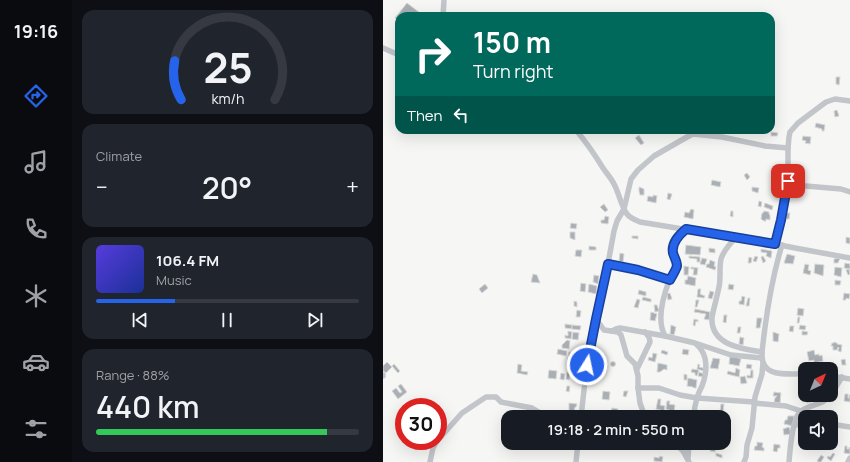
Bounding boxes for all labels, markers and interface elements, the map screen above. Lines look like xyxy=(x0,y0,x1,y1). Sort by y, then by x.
text: 19:16 xyxy=(14,19,58,43)
text: 150 m xyxy=(473,23,551,61)
icon: right xyxy=(407,28,459,80)
text: 25 xyxy=(203,39,252,95)
text: Turn right xyxy=(473,59,554,83)
icon: directions xyxy=(22,82,50,110)
text: km/h xyxy=(211,89,244,108)
icon: left xyxy=(450,104,472,126)
text: Then xyxy=(407,105,442,126)
text: Climate xyxy=(96,147,142,165)
icon: music xyxy=(22,148,50,176)
pin xyxy=(771,164,805,198)
text: 20° xyxy=(202,167,252,208)
icon: arrive xyxy=(777,170,799,192)
text: − xyxy=(96,172,108,202)
text: + xyxy=(346,172,359,202)
icon: phone xyxy=(22,215,50,243)
text: 106.4 FM xyxy=(156,250,219,271)
text: Music xyxy=(156,271,192,289)
icon: climate xyxy=(22,282,50,310)
icon: previous xyxy=(129,309,151,331)
icon: pause xyxy=(216,309,238,331)
icon: next xyxy=(304,309,326,331)
position arrow xyxy=(566,344,608,386)
icon: car xyxy=(22,348,50,376)
north arrow xyxy=(798,362,838,402)
map controls xyxy=(798,362,838,450)
text: Range · 88% xyxy=(96,366,169,384)
text: 440 km xyxy=(96,386,199,427)
speed limit sign: 30 xyxy=(395,398,447,450)
button: sound xyxy=(798,410,838,450)
icon: filters xyxy=(22,415,50,443)
text: 19:18 · 2 min · 550 m xyxy=(547,419,685,440)

